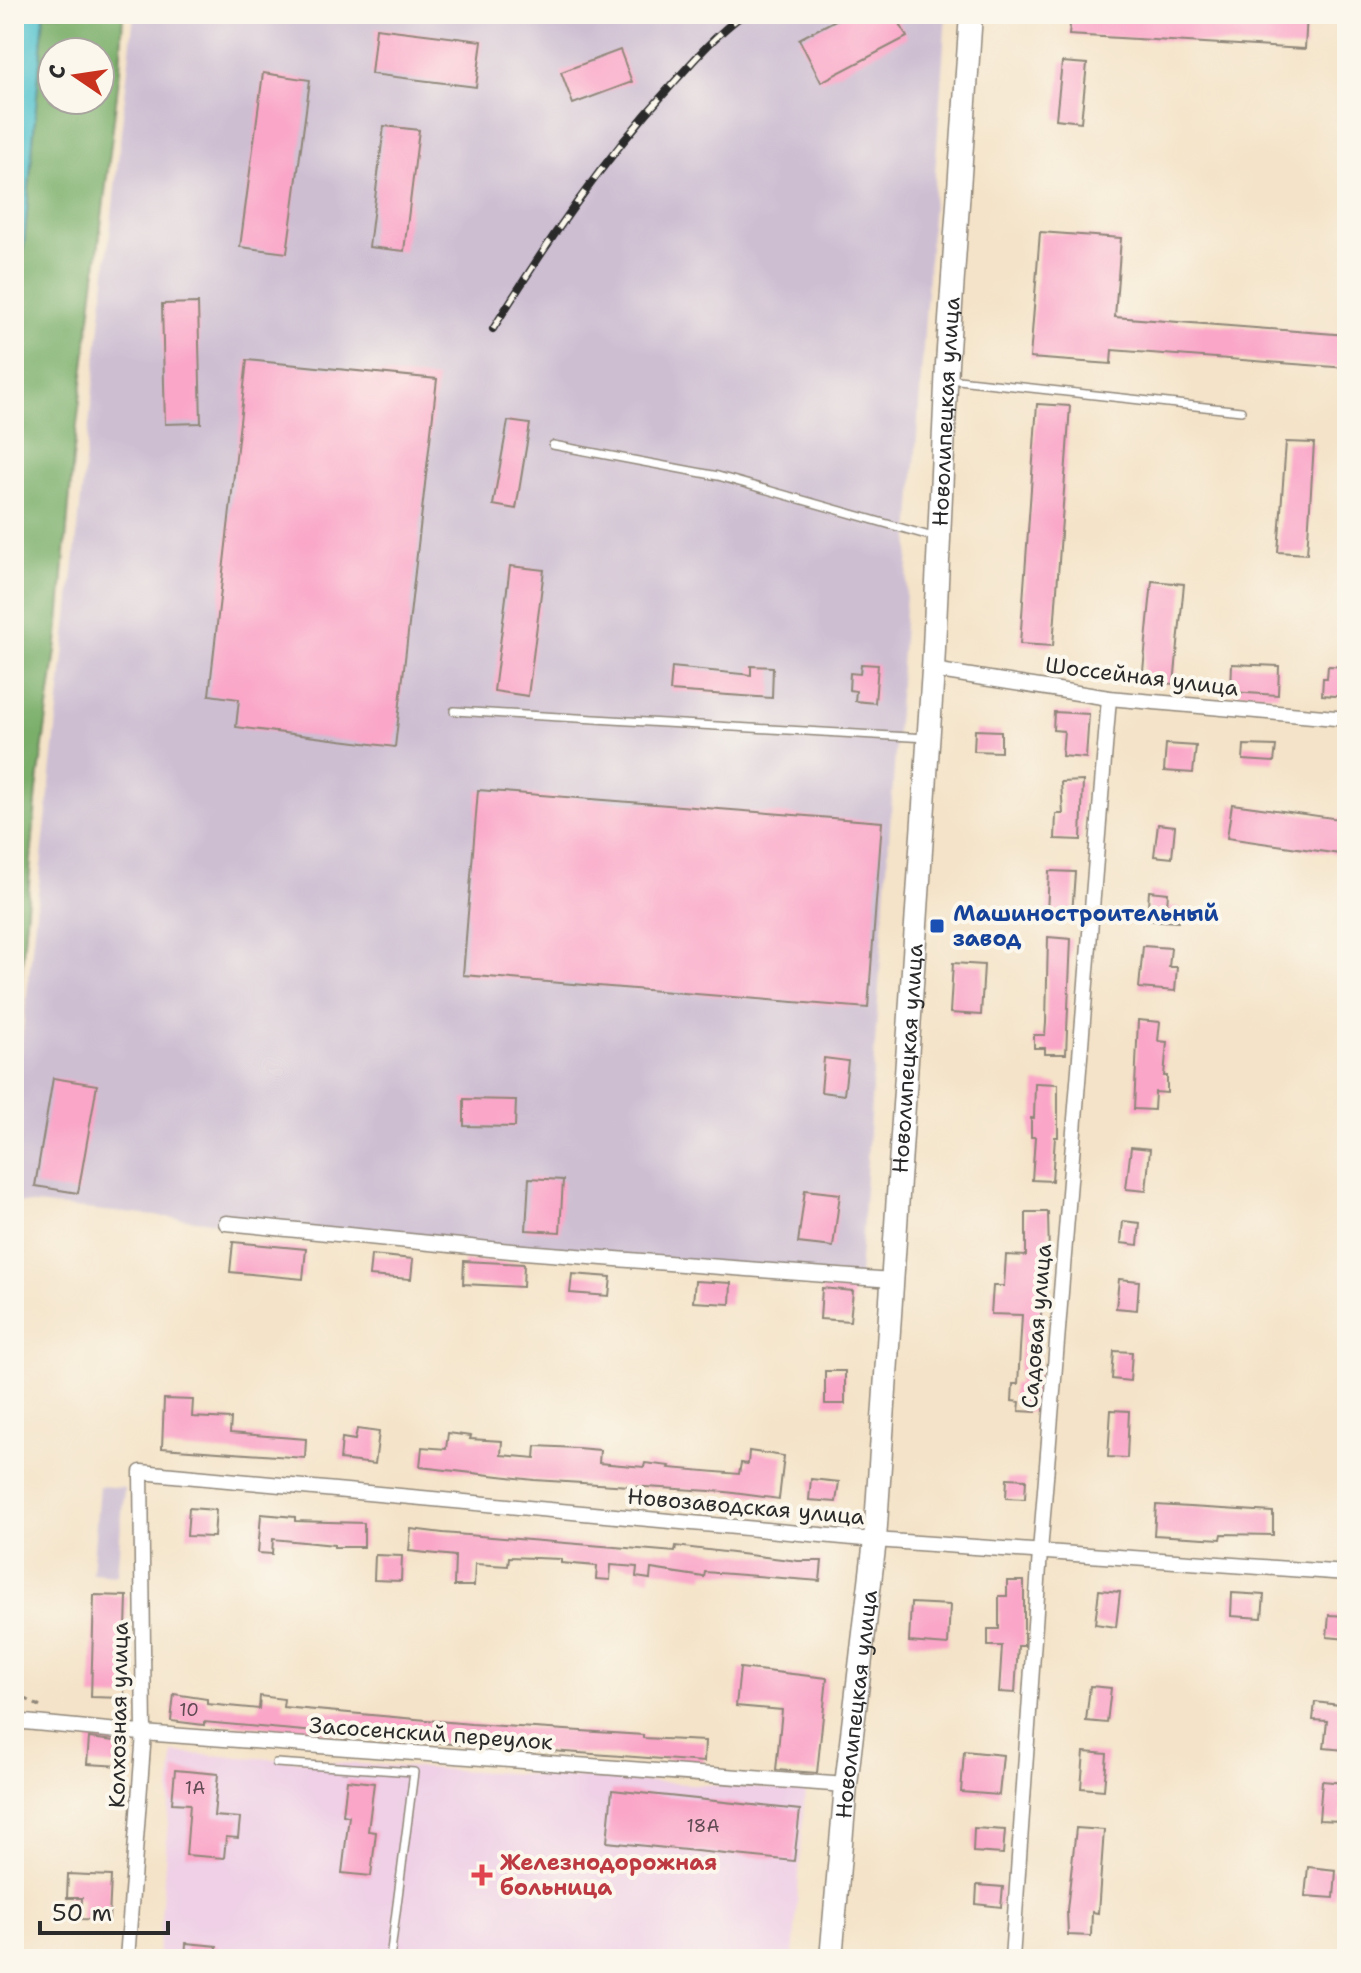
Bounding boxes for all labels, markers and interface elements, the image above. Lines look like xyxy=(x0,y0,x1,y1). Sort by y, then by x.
north arrow xyxy=(36,36,116,116)
text: С xyxy=(41,62,73,81)
street label: Новолипецкая улица xyxy=(926,295,967,527)
street label: Шоссейная улица xyxy=(1044,650,1241,703)
place label: Машиностроительный завод xyxy=(953,899,1219,953)
marker: Машиностроительный завод xyxy=(928,917,946,935)
street label: Новолипецкая улица xyxy=(885,942,930,1174)
street label: Садовая улица xyxy=(1015,1242,1058,1410)
street label: Новозаводская улица xyxy=(626,1482,866,1531)
street label: Новолипецкая улица xyxy=(829,1588,884,1820)
street label: Колхозная улица xyxy=(102,1621,135,1808)
house number: 10 xyxy=(179,1698,199,1722)
street label: Засосенский переулок xyxy=(308,1711,554,1756)
house number: 1А xyxy=(185,1776,205,1800)
house number: 18А xyxy=(687,1814,719,1838)
place label: Железнодорожная больница xyxy=(500,1848,717,1902)
marker: Железнодорожная больница xyxy=(471,1864,493,1886)
scale bar xyxy=(40,1885,168,1935)
text: 50 m xyxy=(52,1897,112,1929)

